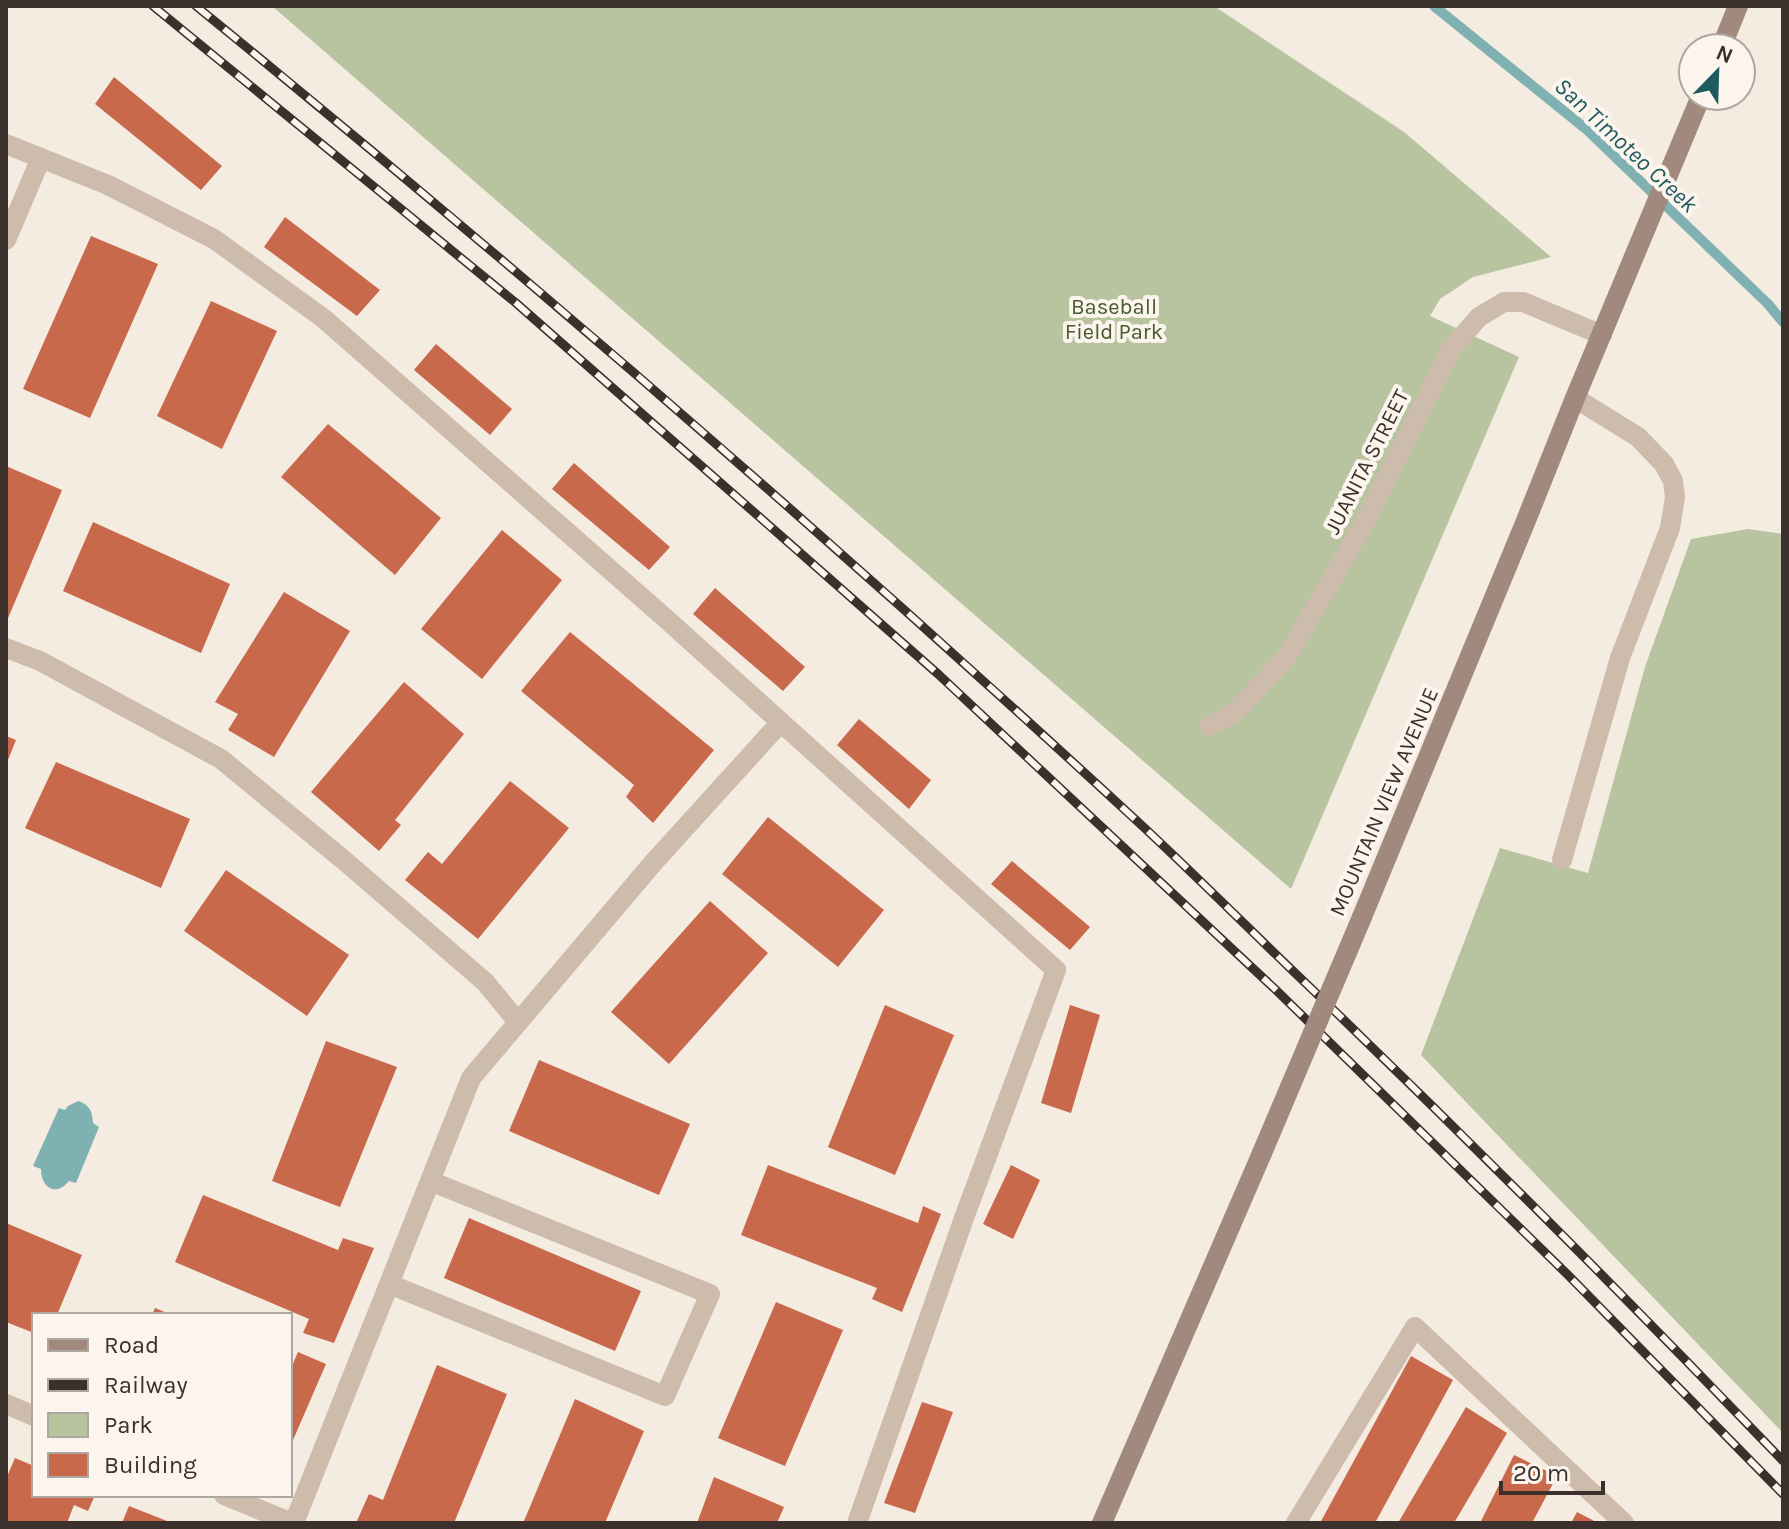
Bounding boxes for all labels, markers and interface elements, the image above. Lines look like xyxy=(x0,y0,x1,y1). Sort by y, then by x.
north arrow xyxy=(1677,32,1757,112)
text: N xyxy=(1712,39,1737,70)
water label: San Timoteo Creek xyxy=(1549,72,1704,219)
park label: Baseball Field Park xyxy=(1065,294,1163,345)
street label: JUANITA STREET xyxy=(1319,385,1415,539)
street label: MOUNTAIN VIEW AVENUE xyxy=(1324,684,1444,920)
legend xyxy=(32,1313,292,1497)
text: Road xyxy=(104,1331,159,1359)
text: Railway xyxy=(104,1371,188,1399)
text: Park xyxy=(104,1411,153,1439)
scale bar xyxy=(1501,1445,1603,1495)
text: Building xyxy=(104,1451,197,1479)
text: 20 m xyxy=(1513,1459,1569,1487)

